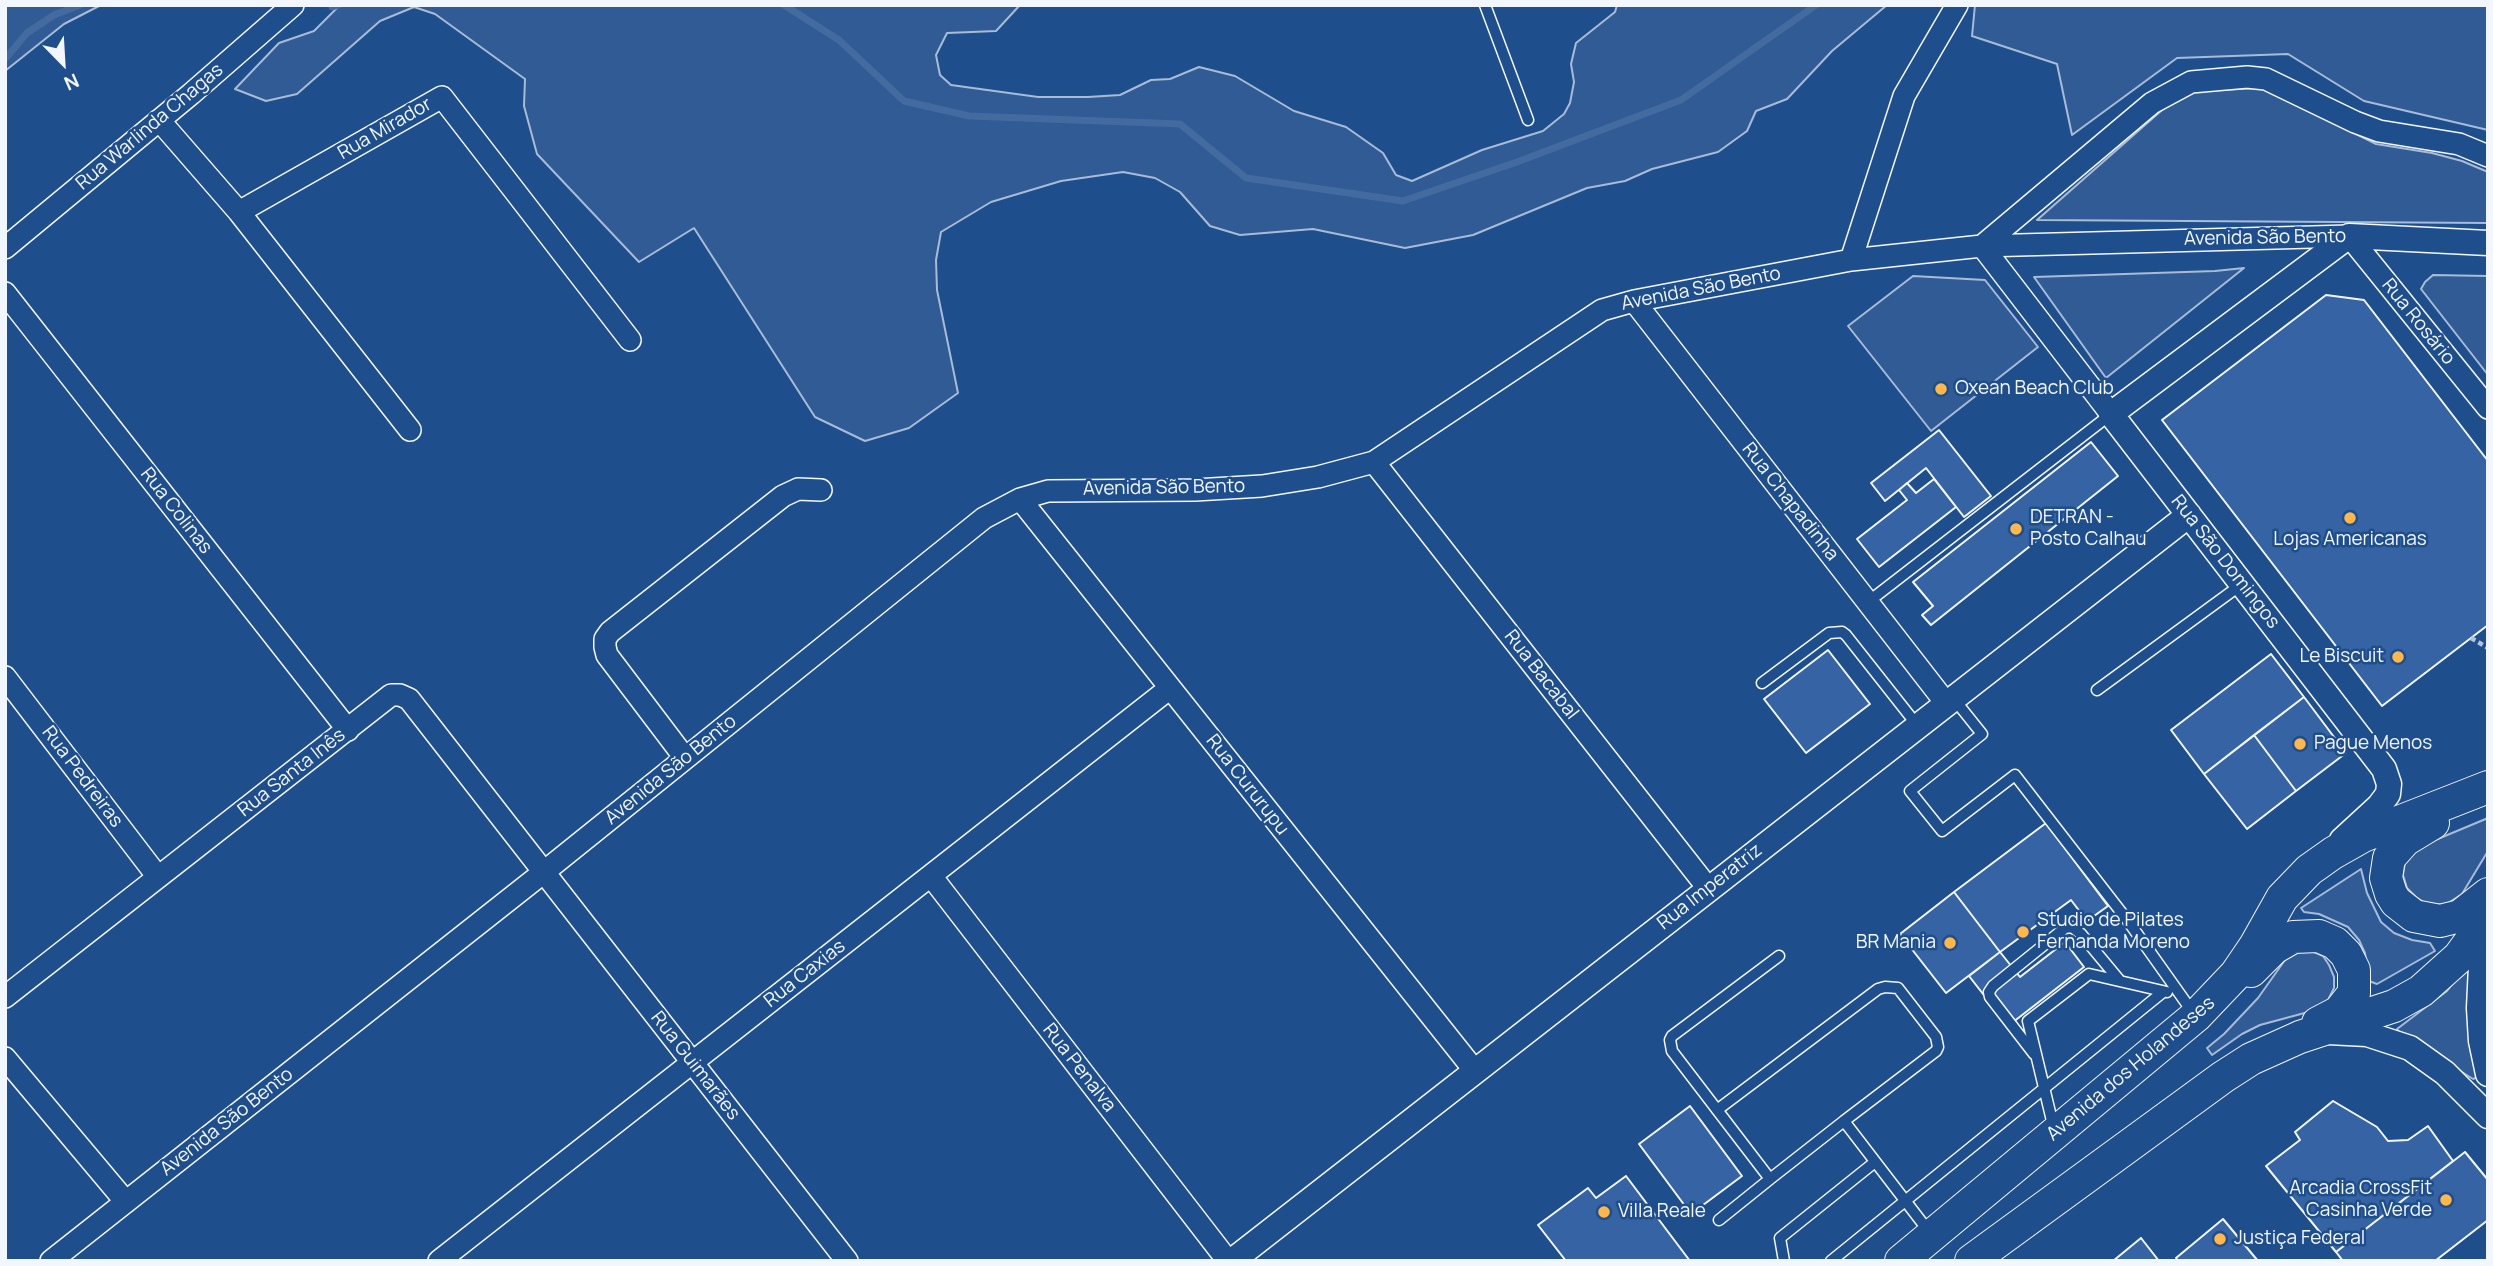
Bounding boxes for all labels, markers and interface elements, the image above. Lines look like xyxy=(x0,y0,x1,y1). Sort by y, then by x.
north arrow xyxy=(28,28,98,98)
street label: Rua Warlinda Chagas xyxy=(72,59,228,195)
text: N xyxy=(60,68,83,97)
street label: Rua Mirador xyxy=(334,93,436,165)
street label: Avenida São Bento xyxy=(2184,225,2346,251)
street label: Avenida São Bento xyxy=(1619,262,1783,316)
street label: Rua Rosário xyxy=(2376,274,2460,370)
place label: Oxean Beach Club xyxy=(1955,378,2114,400)
marker: Oxean Beach Club xyxy=(1933,381,1949,397)
street label: Rua Chapadinha xyxy=(1737,438,1843,566)
street label: Rua Colinas xyxy=(135,463,217,559)
street label: Avenida São Bento xyxy=(1083,475,1245,501)
street label: Rua São Domingos xyxy=(2166,491,2284,633)
place label: DETRAN - Posto Calhau xyxy=(2030,507,2147,551)
marker: Lojas Americanas xyxy=(2342,510,2358,526)
marker: DETRAN - Posto Calhau xyxy=(2008,521,2024,537)
place label: Lojas Americanas xyxy=(2273,529,2427,551)
street label: Rua Bacabal xyxy=(1499,626,1583,724)
place label: Le Biscuit xyxy=(2299,646,2384,668)
marker: Le Biscuit xyxy=(2390,649,2406,665)
street label: Avenida São Bento xyxy=(601,710,741,830)
street label: Rua Pedreiras xyxy=(37,722,127,832)
street label: Rua Santa Inês xyxy=(234,724,350,822)
street label: Rua Cururupu xyxy=(1201,730,1293,840)
place label: Pague Menos xyxy=(2314,733,2432,755)
marker: Pague Menos xyxy=(2292,736,2308,752)
street label: Rua Imperatriz xyxy=(1653,839,1767,935)
place label: Studio de Pilates Fernanda Moreno xyxy=(2037,910,2190,954)
marker: Studio de Pilates Fernanda Moreno xyxy=(2015,924,2031,940)
place label: BR Mania xyxy=(1856,932,1936,954)
street label: Rua Caxias xyxy=(760,935,850,1013)
marker: BR Mania xyxy=(1942,935,1958,951)
street label: Avenida dos Holandeses xyxy=(2042,992,2220,1146)
street label: Rua Guimarães xyxy=(646,1007,744,1125)
street label: Rua Penalva xyxy=(1037,1019,1121,1117)
street label: Avenida São Bento xyxy=(156,1063,298,1181)
place label: Arcadia CrossFit Casinha Verde xyxy=(2289,1178,2432,1222)
marker: Arcadia CrossFit Casinha Verde xyxy=(2438,1192,2454,1208)
place label: Villa Reale xyxy=(1618,1201,1706,1223)
marker: Villa Reale xyxy=(1596,1204,1612,1220)
place label: Justiça Federal xyxy=(2234,1228,2365,1250)
marker: Justiça Federal xyxy=(2212,1231,2228,1247)

